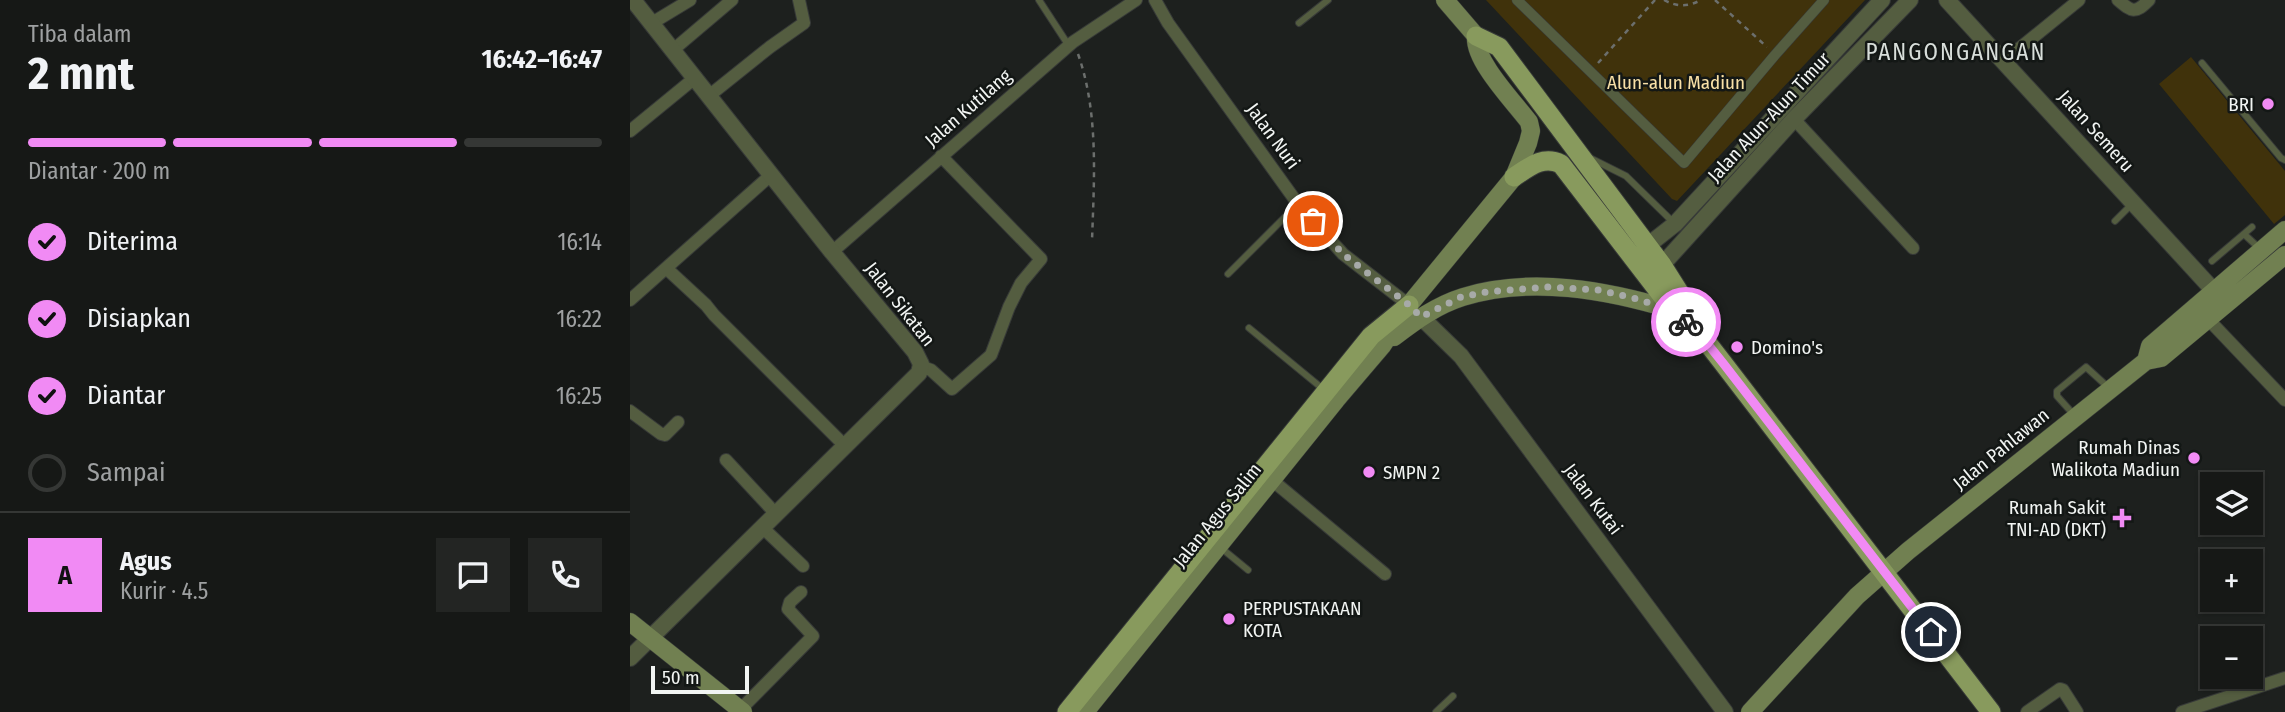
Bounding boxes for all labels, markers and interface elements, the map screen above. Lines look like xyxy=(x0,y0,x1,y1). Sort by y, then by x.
text: Tiba dalam xyxy=(28,20,131,48)
district label: PANGONGANGAN xyxy=(1866,38,2046,66)
text: 16:42–16:47 xyxy=(482,44,602,75)
text: 2 mnt xyxy=(28,46,134,101)
street label: Jalan Alun-Alun Timur xyxy=(1703,47,1835,187)
street label: Jalan Kutilang xyxy=(920,64,1016,152)
park label: Alun-alun Madiun xyxy=(1607,71,1745,94)
street label: Jalan Semeru xyxy=(2053,85,2139,177)
place label: BRI xyxy=(2228,93,2254,116)
marker: BRI xyxy=(2260,96,2276,112)
street label: Jalan Nuri xyxy=(1241,99,1305,173)
text: Diantar · 200 m xyxy=(28,157,170,185)
pin xyxy=(1283,191,1343,251)
icon: bag xyxy=(1294,202,1332,240)
icon: check xyxy=(28,223,66,261)
text: Diterima xyxy=(87,226,178,257)
text: 16:14 xyxy=(558,228,602,256)
street label: Jalan Sikatan xyxy=(860,257,940,351)
courier xyxy=(1651,287,1721,357)
icon: check xyxy=(28,300,66,338)
text: Disiapkan xyxy=(87,303,191,334)
icon: bike xyxy=(1667,303,1705,341)
text: 16:22 xyxy=(556,305,602,333)
place label: Domino's xyxy=(1751,336,1823,359)
marker: Domino's xyxy=(1729,339,1745,355)
icon: check xyxy=(28,377,66,415)
text: Diantar xyxy=(87,380,165,411)
text: 16:25 xyxy=(556,382,602,410)
street label: Jalan Pahlawan xyxy=(1948,403,2054,495)
place label: Rumah Dinas Walikota Madiun xyxy=(2051,436,2180,481)
marker: Rumah Dinas Walikota Madiun xyxy=(2186,450,2202,466)
text: Sampai xyxy=(87,457,166,488)
street label: Jalan Agus Salim xyxy=(1168,458,1266,572)
street label: Jalan Kutai xyxy=(1559,459,1627,539)
place label: SMPN 2 xyxy=(1383,461,1440,484)
marker: SMPN 2 xyxy=(1361,464,1377,480)
map controls xyxy=(2200,472,2263,689)
button: layers xyxy=(2200,472,2263,535)
place label: Rumah Sakit TNI-AD (DKT) xyxy=(2007,496,2107,541)
marker: Rumah Sakit TNI-AD (DKT) xyxy=(2112,508,2132,528)
button: chat xyxy=(436,538,510,612)
button: phone xyxy=(528,538,602,612)
text: Agus xyxy=(120,546,172,577)
button: + xyxy=(2200,549,2263,612)
text: A xyxy=(58,560,72,591)
text: Kurir · 4.5 xyxy=(120,577,208,605)
place label: PERPUSTAKAAN KOTA xyxy=(1243,597,1362,642)
pin xyxy=(1901,602,1961,662)
marker: PERPUSTAKAAN KOTA xyxy=(1221,611,1237,627)
icon: home xyxy=(1912,613,1950,651)
button: − xyxy=(2200,626,2263,689)
scale bar xyxy=(651,663,749,695)
text: 50 m xyxy=(662,666,700,689)

